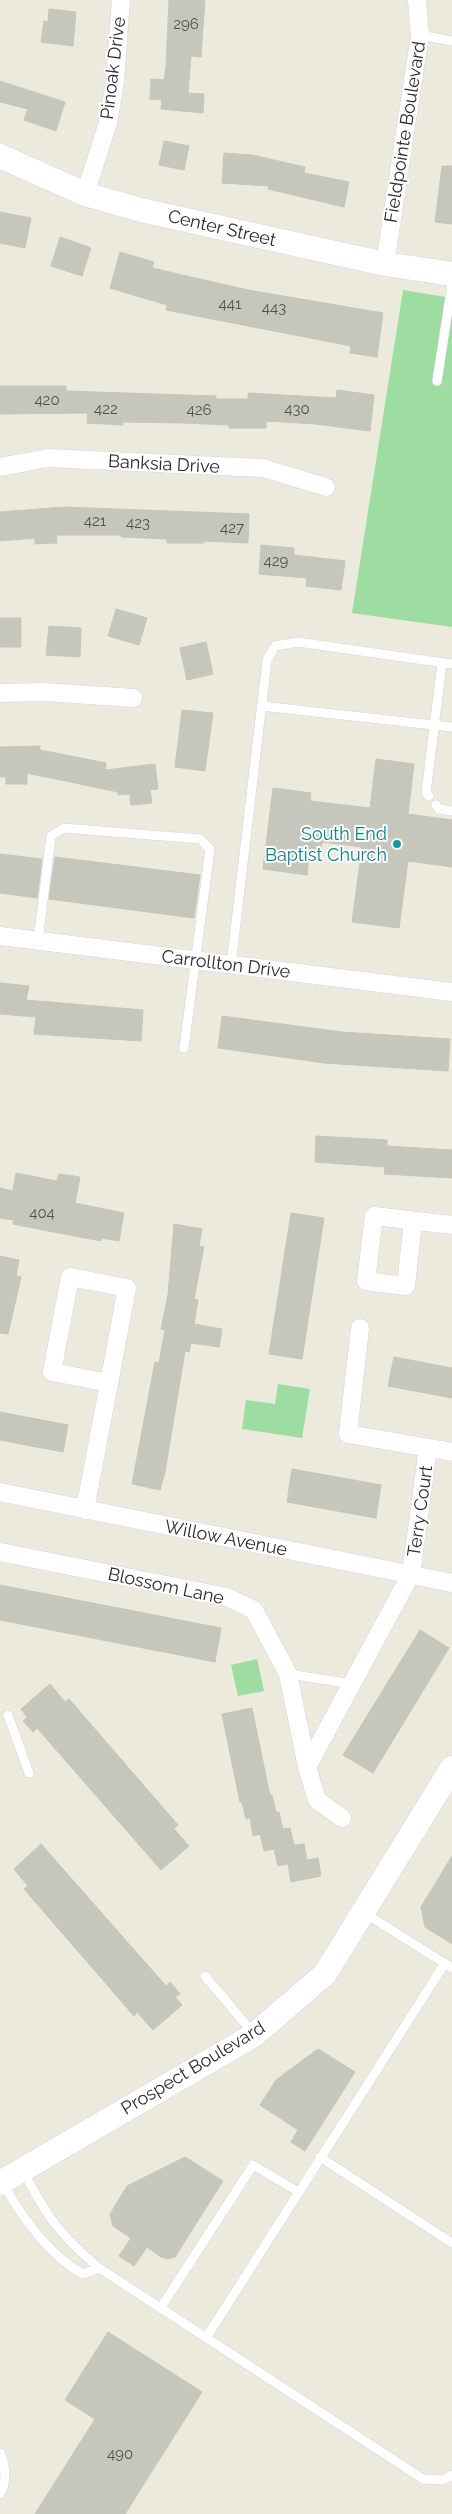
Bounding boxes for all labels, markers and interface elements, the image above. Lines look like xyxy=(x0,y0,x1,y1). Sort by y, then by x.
street label: Pinoak Drive xyxy=(96,15,129,120)
house number: 296 xyxy=(173,15,199,33)
street label: Fieldpointe Boulevard xyxy=(380,40,429,224)
street label: Center Street xyxy=(166,205,278,250)
house number: 441 xyxy=(219,295,242,313)
house number: 443 xyxy=(262,299,286,317)
house number: 420 xyxy=(34,391,60,409)
house number: 422 xyxy=(94,400,118,418)
house number: 430 xyxy=(284,400,310,418)
house number: 426 xyxy=(186,401,212,419)
street label: Banksia Drive xyxy=(108,450,221,477)
house number: 421 xyxy=(84,512,107,530)
house number: 423 xyxy=(126,514,150,532)
house number: 427 xyxy=(220,519,244,537)
house number: 429 xyxy=(264,552,289,570)
place label: South End Baptist Church xyxy=(265,823,387,865)
marker: South End Baptist Church xyxy=(391,838,403,850)
street label: Carrollton Drive xyxy=(160,945,292,982)
house number: 404 xyxy=(29,1204,55,1222)
street label: Terry Court xyxy=(403,1464,436,1558)
street label: Willow Avenue xyxy=(163,1515,290,1560)
street label: Blossom Lane xyxy=(106,1563,227,1608)
street label: Prospect Boulevard xyxy=(117,2016,268,2119)
house number: 490 xyxy=(107,2445,133,2463)

